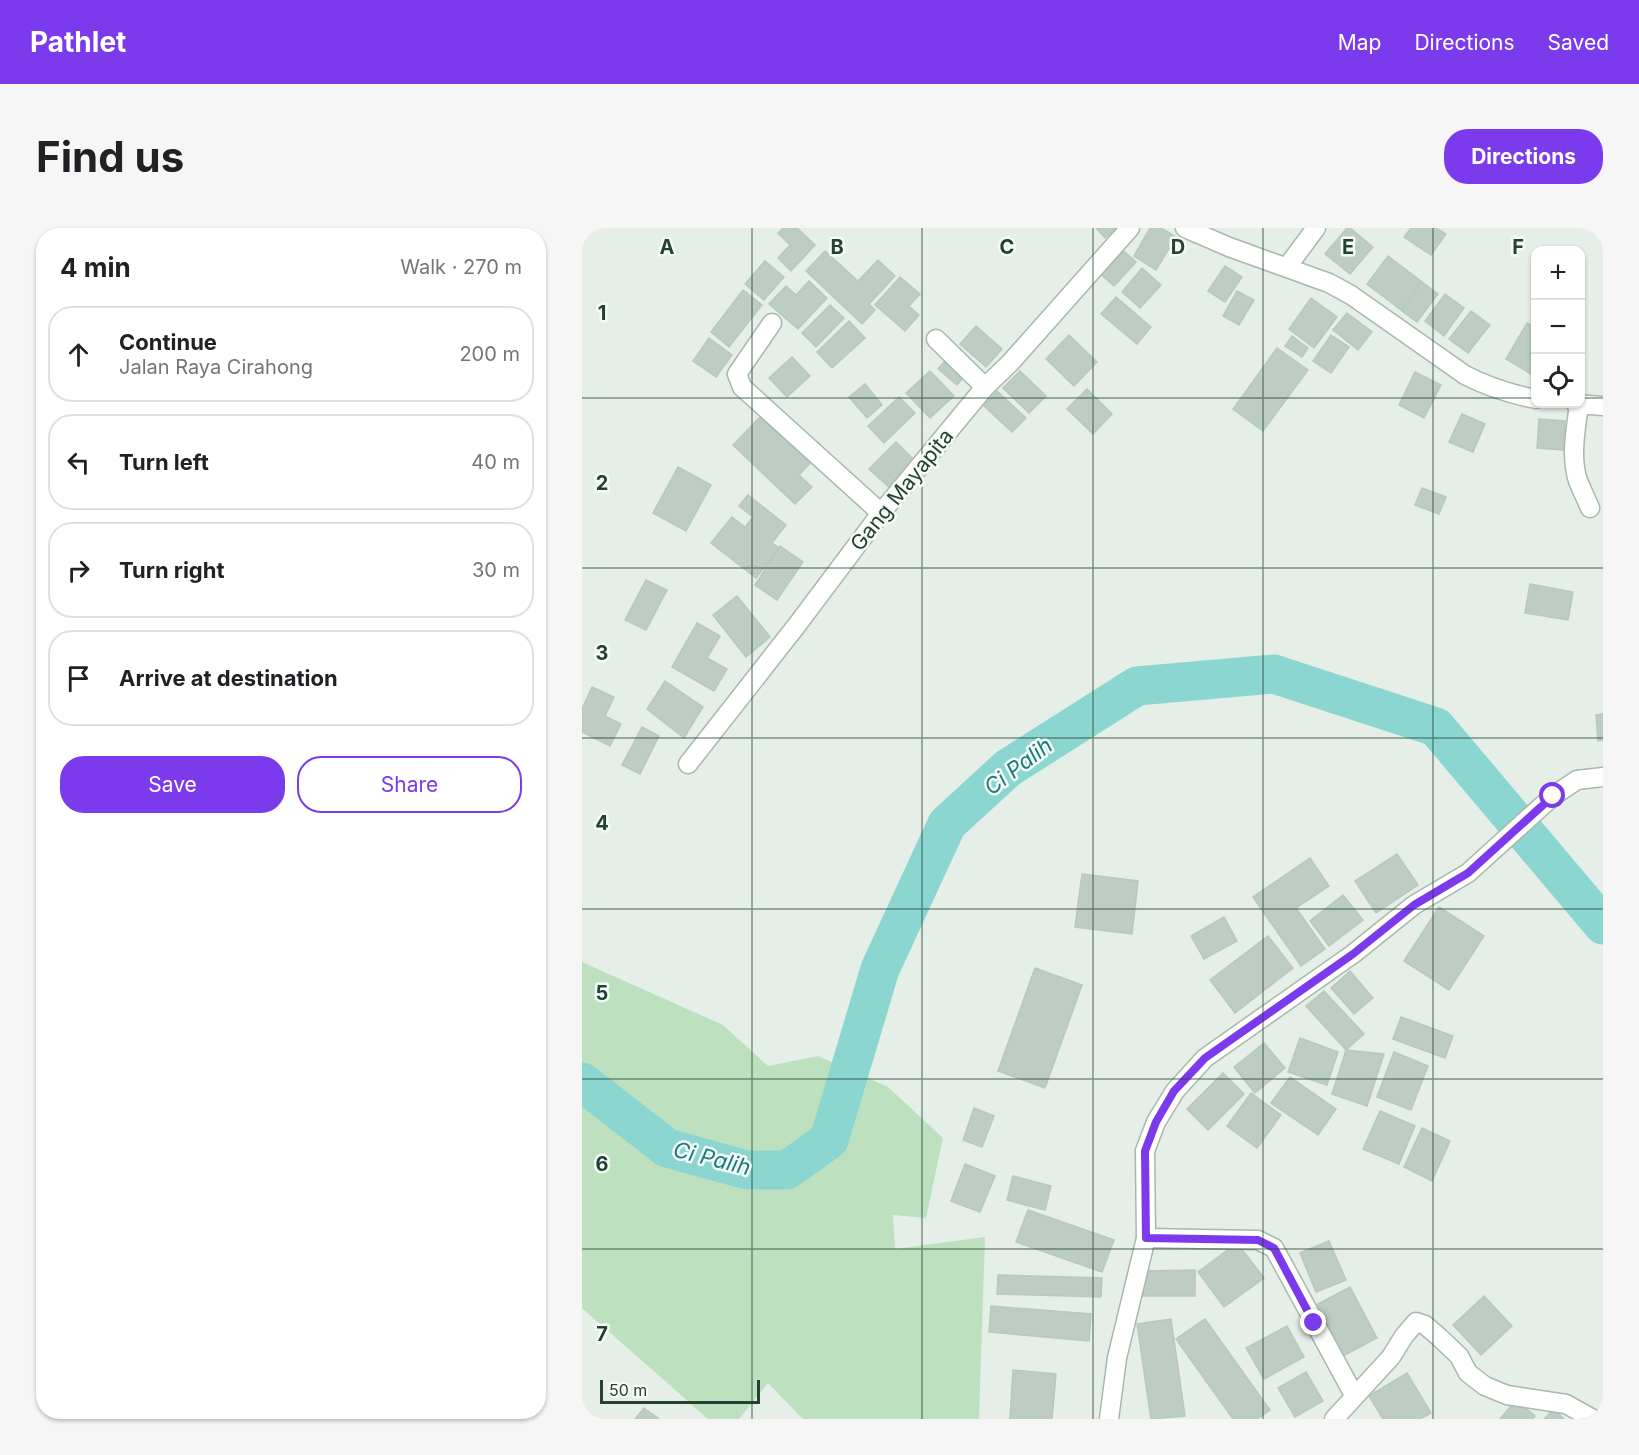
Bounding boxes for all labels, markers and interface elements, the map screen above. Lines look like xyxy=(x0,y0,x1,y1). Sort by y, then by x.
text: Pathlet xyxy=(30,25,126,59)
text: Map xyxy=(1338,30,1381,55)
text: Directions xyxy=(1414,30,1515,55)
text: Saved xyxy=(1548,30,1609,55)
button: Directions xyxy=(1444,129,1603,184)
text: Find us xyxy=(36,131,184,182)
text: A xyxy=(660,235,675,259)
text: B xyxy=(830,235,844,259)
text: C xyxy=(1000,235,1014,259)
text: D xyxy=(1171,235,1185,259)
text: E xyxy=(1342,235,1354,259)
text: F xyxy=(1512,235,1524,259)
map controls xyxy=(1531,246,1585,408)
button: + xyxy=(1531,246,1585,300)
text: 4 min xyxy=(60,252,131,283)
text: Walk · 270 m xyxy=(400,255,522,279)
button: − xyxy=(1531,300,1585,354)
text: 1 xyxy=(598,301,606,325)
text: Continue xyxy=(119,329,217,355)
icon: ahead xyxy=(62,338,95,371)
text: 200 m xyxy=(459,342,520,366)
button: locate xyxy=(1531,354,1585,408)
text: Jalan Raya Cirahong xyxy=(119,355,313,379)
street label: Gang Mayapita xyxy=(845,424,958,556)
icon: left xyxy=(62,446,95,479)
text: Turn left xyxy=(119,449,209,475)
text: 40 m xyxy=(471,450,520,474)
text: 2 xyxy=(596,471,608,495)
icon: right xyxy=(62,554,95,587)
text: Turn right xyxy=(119,557,225,583)
text: 30 m xyxy=(472,558,520,582)
text: 3 xyxy=(596,641,608,665)
icon: arrive xyxy=(62,662,95,695)
text: Arrive at destination xyxy=(119,665,338,691)
water label: Ci Palih xyxy=(979,732,1057,800)
button: Save xyxy=(60,756,285,813)
button: Share xyxy=(297,756,522,813)
route start xyxy=(1539,782,1565,808)
text: 4 xyxy=(595,811,609,835)
text: 5 xyxy=(596,981,608,1005)
water label: Ci Palih xyxy=(671,1136,753,1180)
text: 6 xyxy=(596,1152,609,1176)
route end xyxy=(1300,1309,1326,1335)
text: 7 xyxy=(596,1322,608,1346)
scale bar xyxy=(600,1377,760,1404)
text: 50 m xyxy=(609,1380,647,1400)

